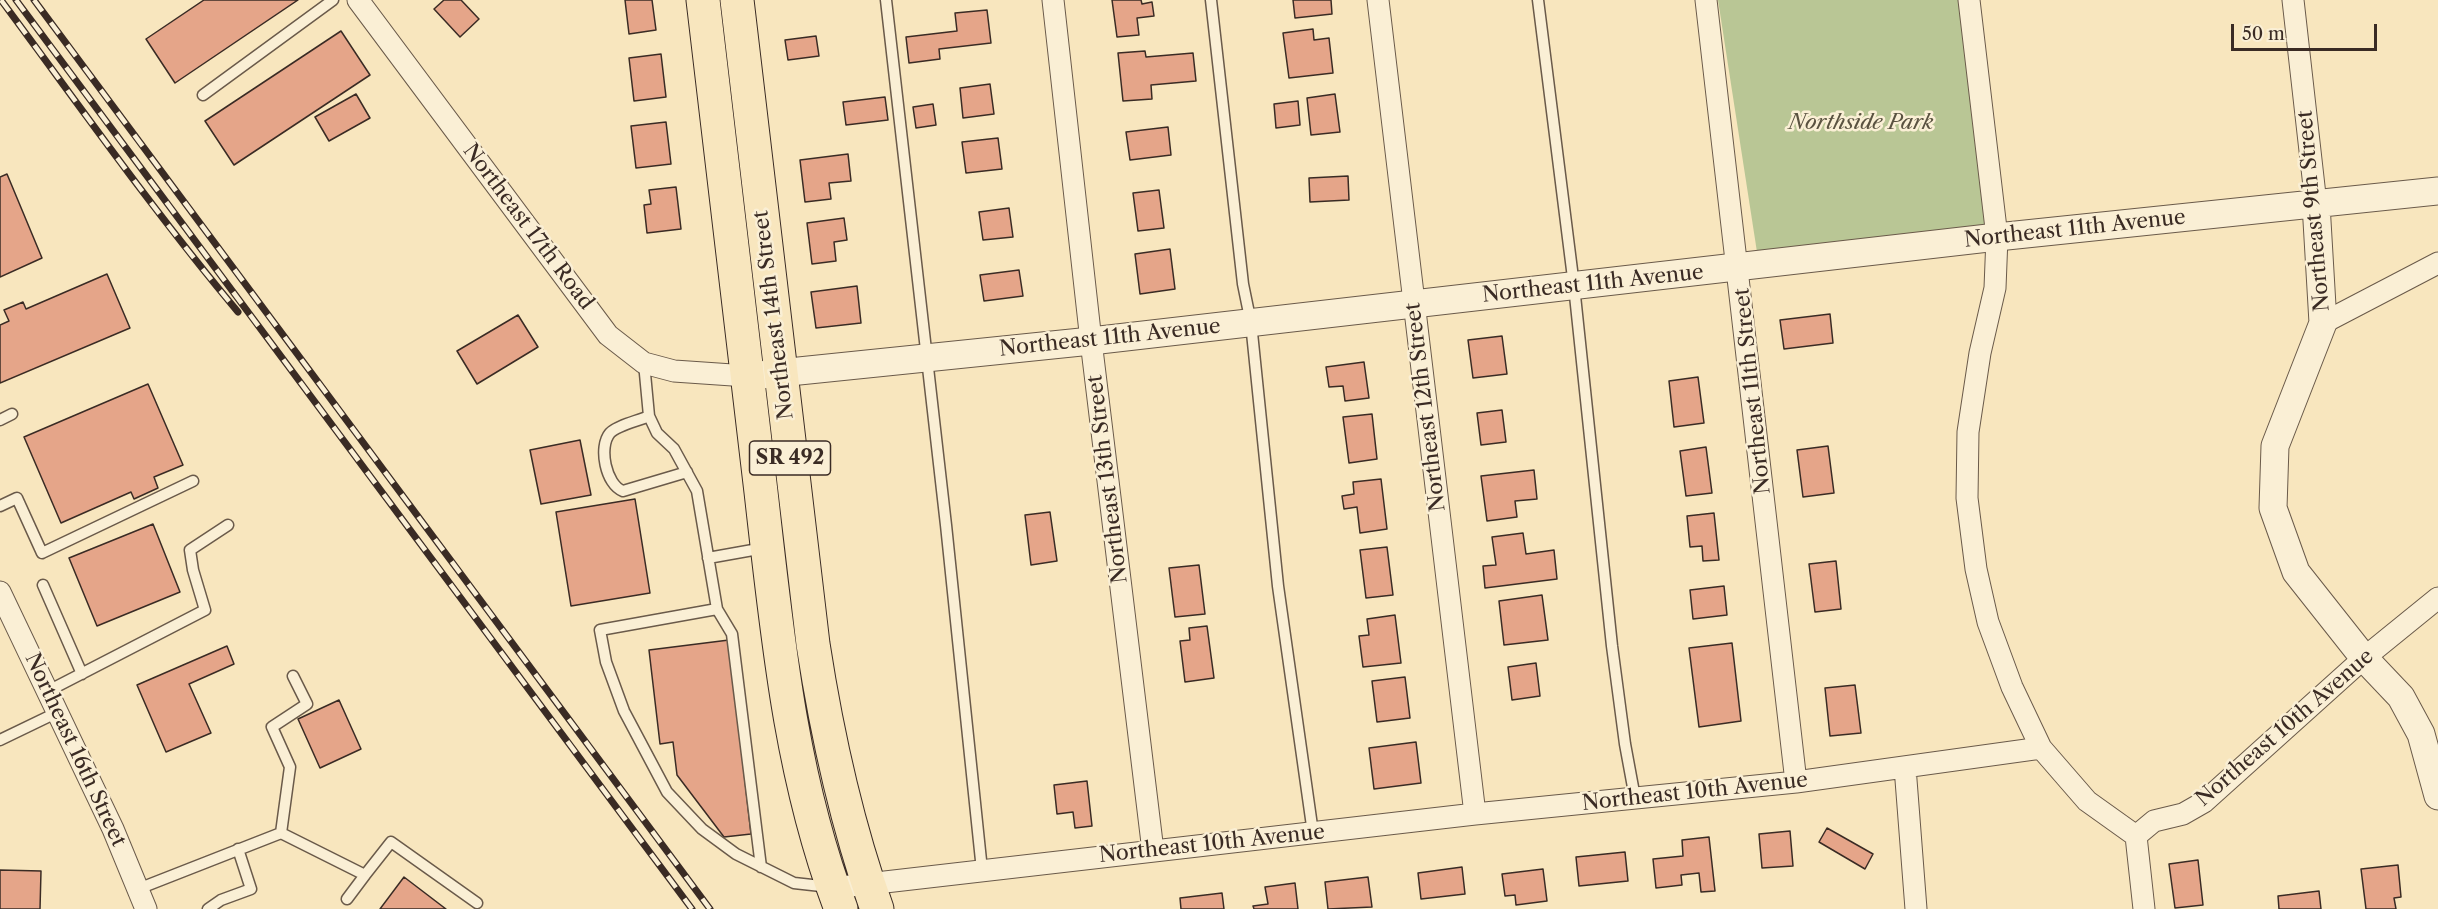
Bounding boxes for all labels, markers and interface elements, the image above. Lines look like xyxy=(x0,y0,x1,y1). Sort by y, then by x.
scale bar xyxy=(2234,12,2380,50)
text: 50 m xyxy=(2242,23,2285,45)
street label: Northeast 9th Street xyxy=(2293,109,2335,313)
park label: Northside Park xyxy=(1789,110,1933,136)
street label: Northeast 17th Road xyxy=(457,139,599,315)
street label: Northeast 11th Avenue xyxy=(1963,205,2187,253)
street label: Northeast 14th Street xyxy=(749,209,799,421)
street label: Northeast 11th Avenue xyxy=(1481,260,1705,308)
street label: Northeast 11th Street xyxy=(1730,287,1776,495)
street label: Northeast 12th Street xyxy=(1401,301,1451,513)
street label: Northeast 11th Avenue xyxy=(998,314,1222,362)
street label: Northeast 13th Street xyxy=(1083,373,1133,585)
road number: SR 492 xyxy=(750,441,830,475)
street label: Northeast 10th Avenue xyxy=(2191,644,2379,812)
street label: Northeast 16th Street xyxy=(19,649,131,851)
street label: Northeast 10th Avenue xyxy=(1581,768,1809,816)
street label: Northeast 10th Avenue xyxy=(1098,820,1326,868)

